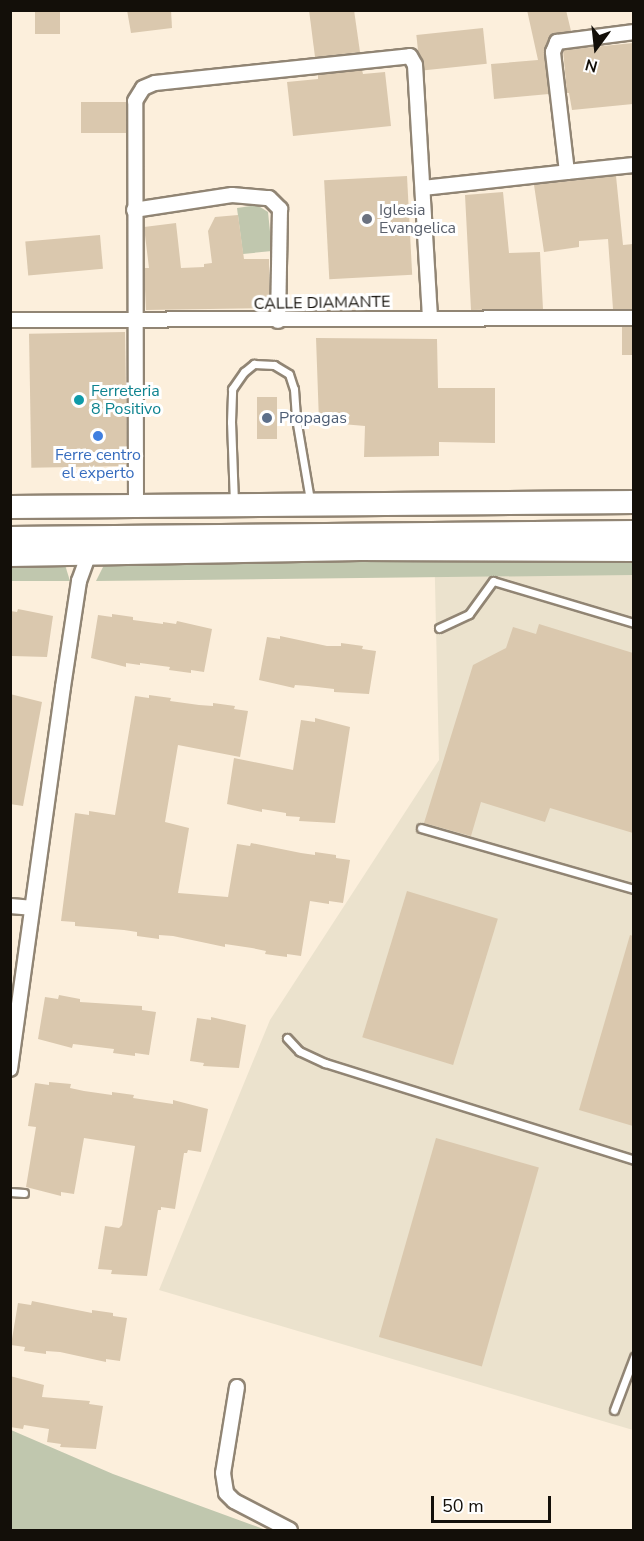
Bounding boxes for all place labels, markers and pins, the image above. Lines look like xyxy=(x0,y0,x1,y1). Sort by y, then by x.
place label: Iglesia Evangelica xyxy=(379,200,456,238)
marker: Iglesia Evangelica xyxy=(360,212,374,226)
place label: Ferreteria 8 Positivo xyxy=(91,381,161,419)
marker: Ferreteria 8 Positivo xyxy=(72,393,86,407)
place label: Propagas xyxy=(279,408,347,428)
marker: Propagas xyxy=(260,411,274,425)
marker: Ferre centro el experto xyxy=(91,429,105,443)
place label: Ferre centro el experto xyxy=(55,445,141,483)

